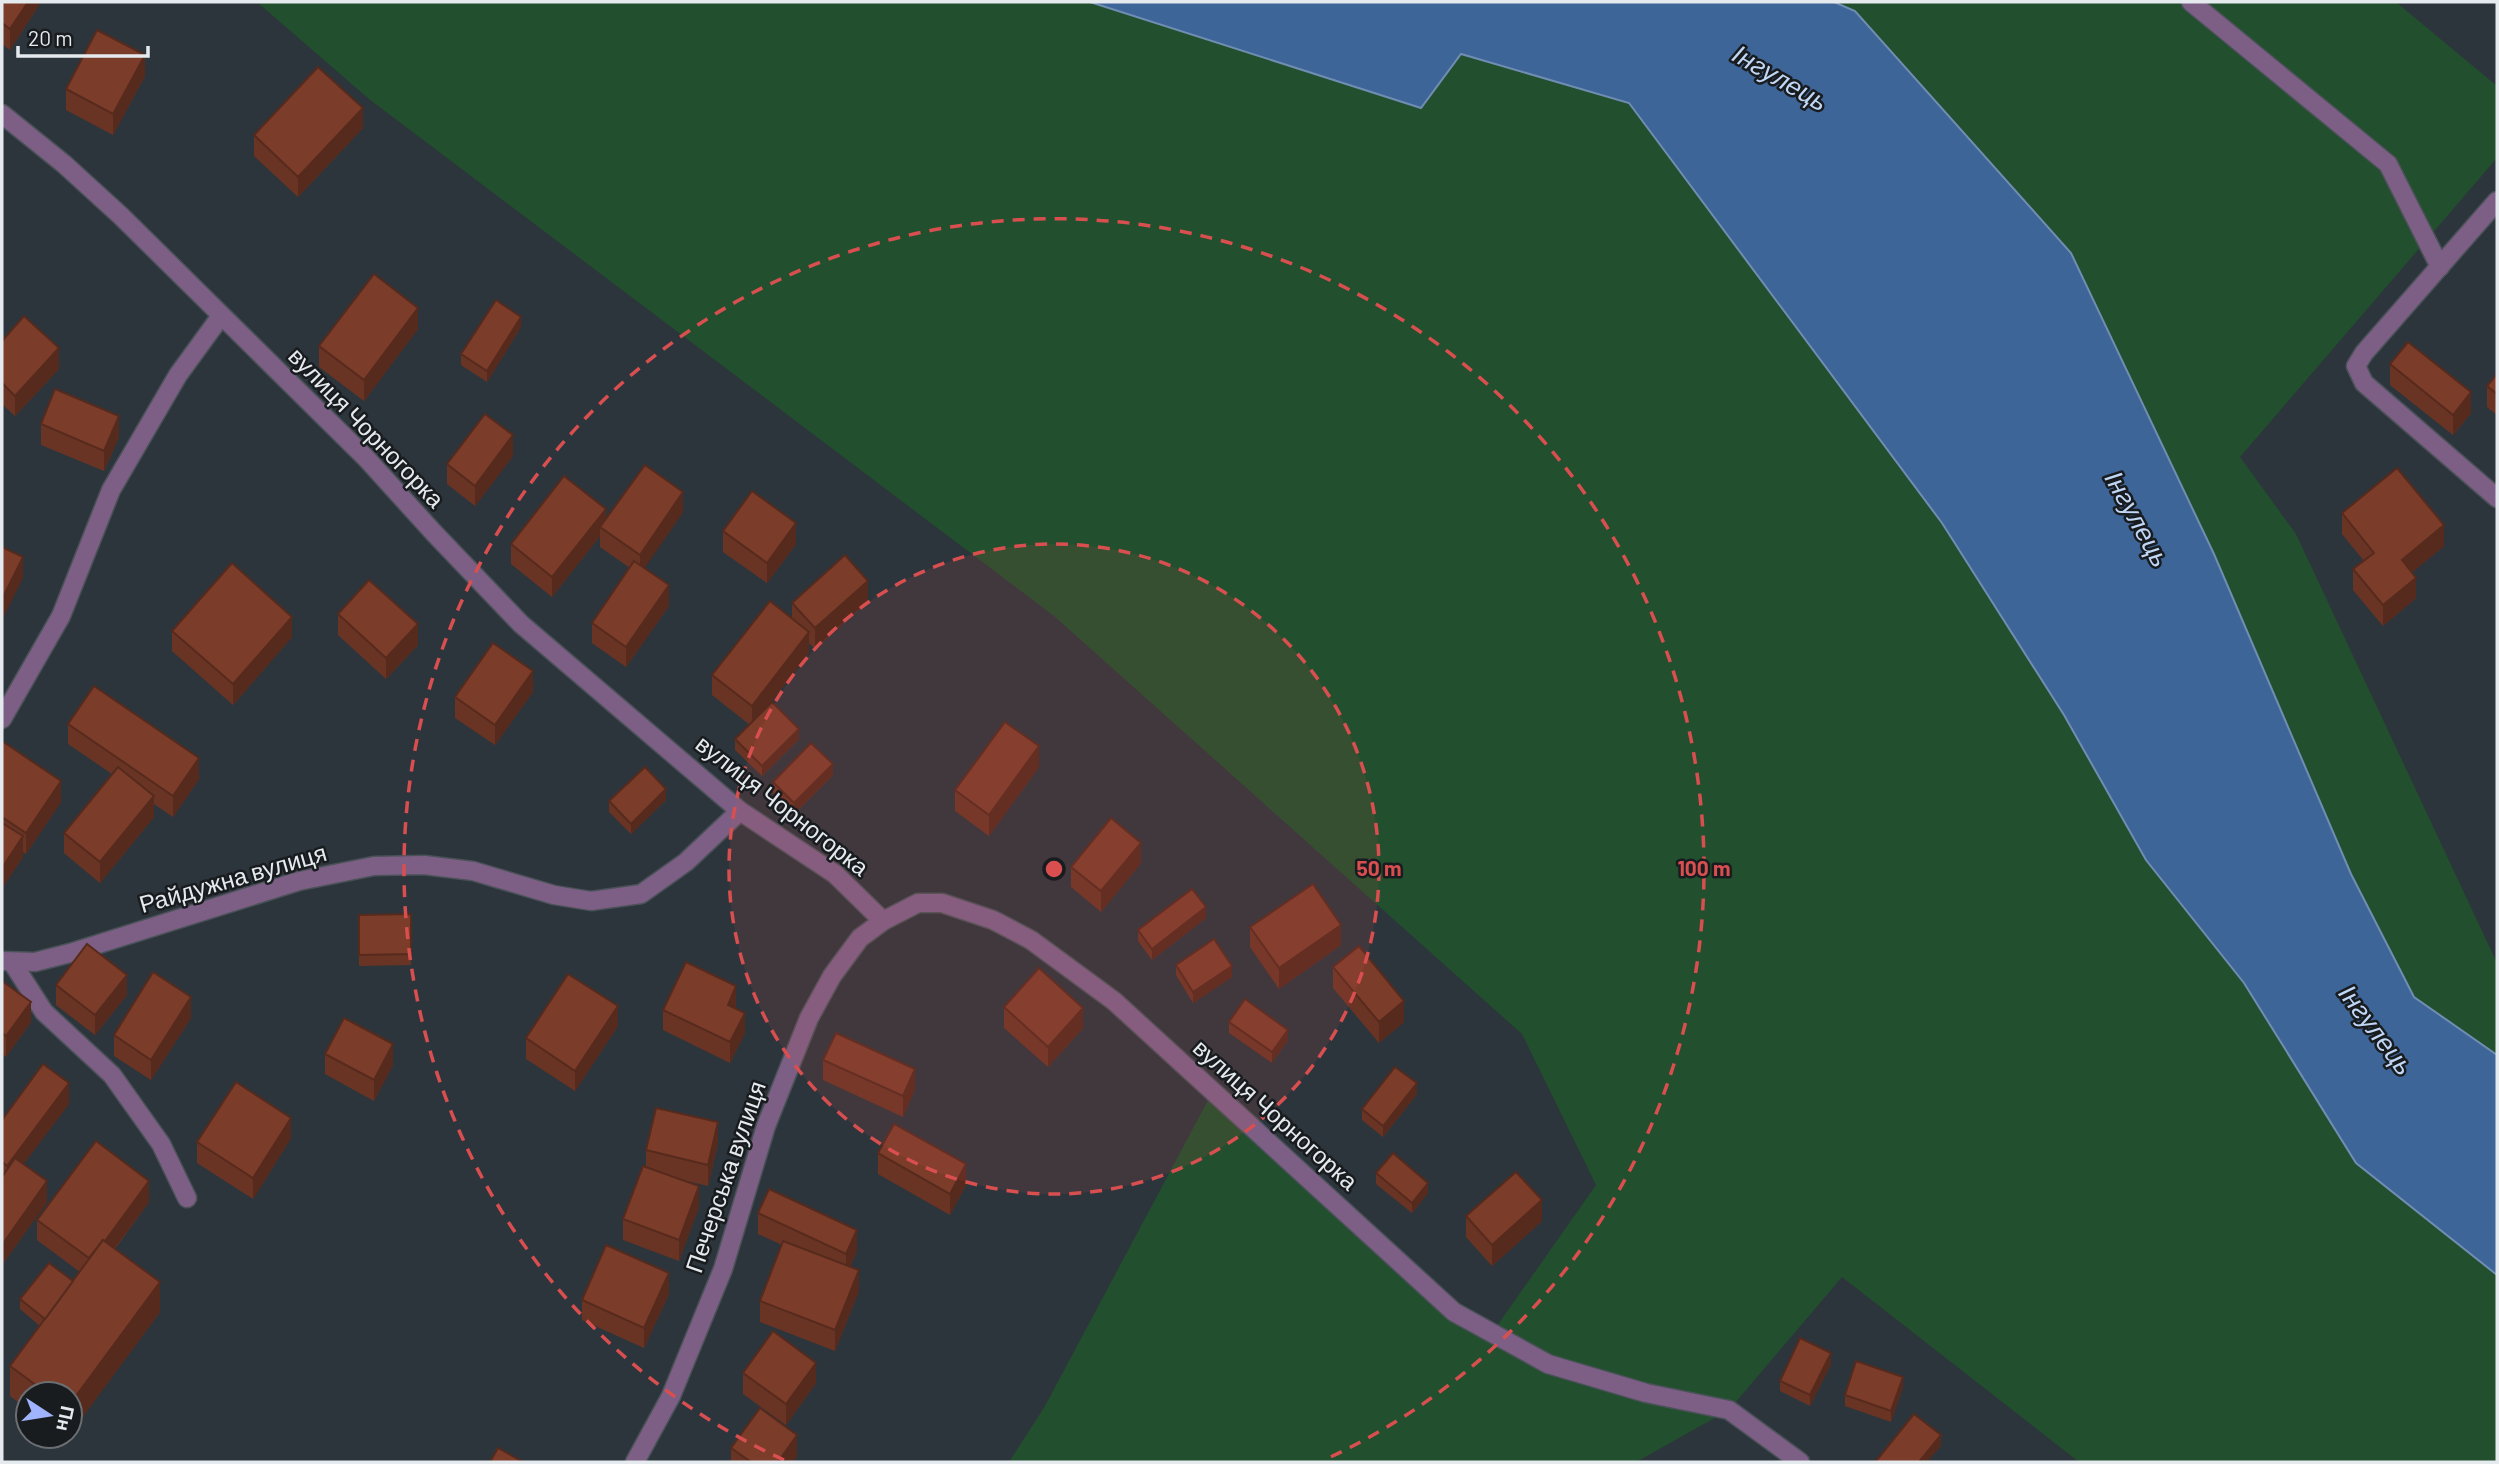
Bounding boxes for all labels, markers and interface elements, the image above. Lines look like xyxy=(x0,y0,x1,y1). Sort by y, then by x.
scale bar xyxy=(18,14,147,58)
text: 20 m xyxy=(28,25,73,50)
water label: Інгулець xyxy=(1728,37,1834,116)
street label: вулиця Чорногорка xyxy=(283,341,451,513)
water label: Інгулець xyxy=(2099,465,2177,572)
street label: вулиця Чорногорка xyxy=(691,728,876,882)
street label: Райдужна вулиця xyxy=(136,837,330,918)
text: 50 m xyxy=(1356,855,1402,880)
text: 100 m xyxy=(1677,855,1731,880)
centre of rings xyxy=(1042,857,1066,881)
water label: Інгулець xyxy=(2333,978,2421,1080)
street label: вулиця Чорногорка xyxy=(1188,1032,1365,1196)
street label: Печерська вулиця xyxy=(678,1077,771,1276)
north arrow xyxy=(14,1380,84,1450)
text: Пн xyxy=(52,1404,80,1433)

